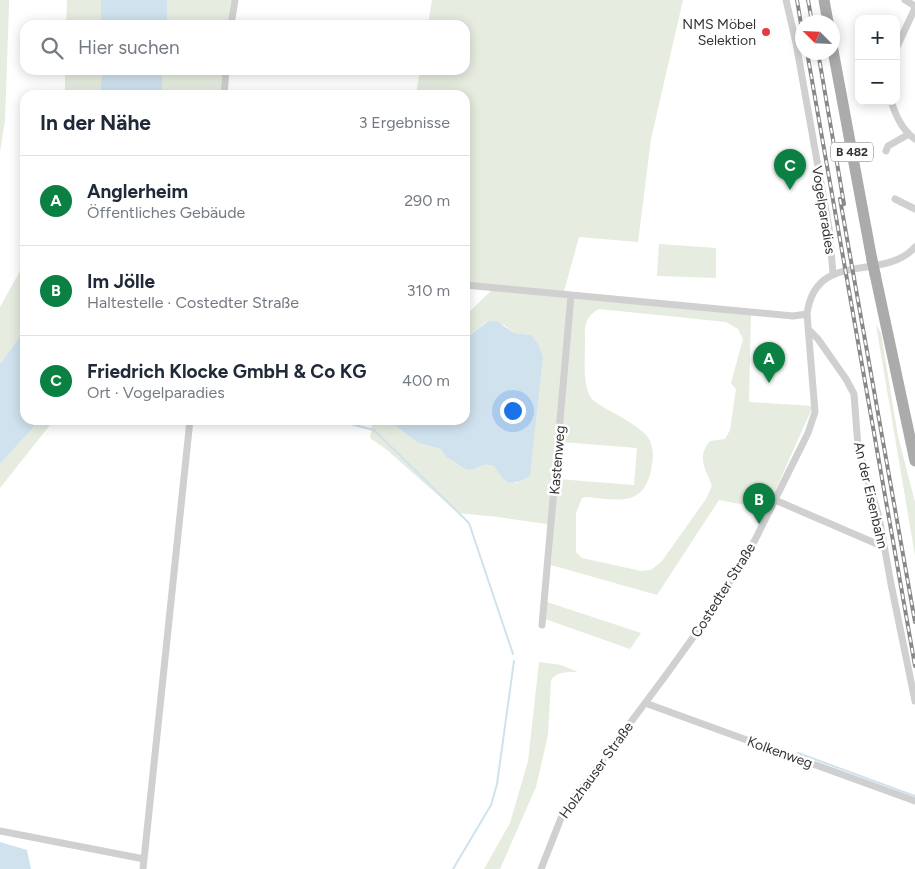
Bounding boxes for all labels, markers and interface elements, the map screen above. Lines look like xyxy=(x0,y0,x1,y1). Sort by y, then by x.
north arrow xyxy=(795,15,840,60)
map controls xyxy=(855,15,900,105)
button: + xyxy=(855,15,900,60)
place label: NMS Möbel Selektion xyxy=(682,16,756,49)
search box xyxy=(20,20,470,75)
marker: NMS Möbel Selektion xyxy=(760,26,772,38)
icon: search xyxy=(38,34,66,62)
text: Hier suchen xyxy=(78,36,179,59)
button: − xyxy=(855,60,900,105)
text: In der Nähe xyxy=(40,110,151,135)
text: 3 Ergebnisse xyxy=(359,113,450,132)
road number: B 482 xyxy=(831,142,873,162)
pin: C xyxy=(774,149,806,190)
street label: Vogelparadies xyxy=(808,165,839,255)
text: Anglerheim xyxy=(87,180,188,203)
text: A xyxy=(50,191,62,210)
text: 290 m xyxy=(404,191,450,210)
text: Öffentliches Gebäude xyxy=(87,203,245,222)
text: Im Jölle xyxy=(87,270,155,293)
text: B xyxy=(51,281,61,300)
text: 310 m xyxy=(407,281,450,300)
text: Haltestelle · Costedter Straße xyxy=(87,293,299,312)
pin: A xyxy=(753,342,785,383)
text: Friedrich Klocke GmbH & Co KG xyxy=(87,360,366,383)
text: C xyxy=(50,371,62,390)
text: 400 m xyxy=(402,371,450,390)
text: Ort · Vogelparadies xyxy=(87,383,225,402)
your location xyxy=(500,398,526,424)
street label: Kastenweg xyxy=(546,425,569,495)
street label: An der Eisenbahn xyxy=(850,440,891,550)
pin: B xyxy=(743,483,775,524)
street label: Costedter Straße xyxy=(688,540,759,641)
street label: Holzhauser Straße xyxy=(556,718,637,822)
street label: Kolkenweg xyxy=(745,733,815,772)

